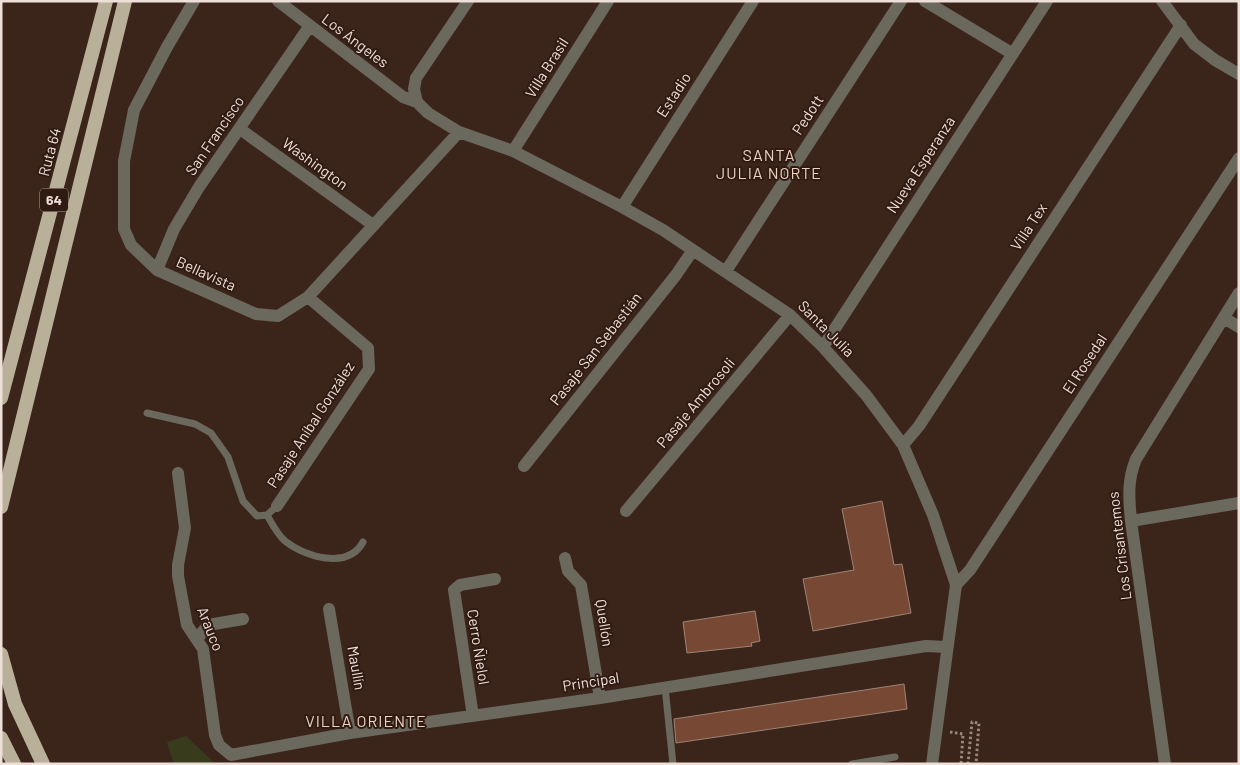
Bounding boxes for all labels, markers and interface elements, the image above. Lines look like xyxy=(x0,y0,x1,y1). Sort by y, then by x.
street label: Los Ángeles xyxy=(319,9,392,71)
street label: Villa Brasil xyxy=(521,34,572,101)
street label: Estadio xyxy=(652,69,694,120)
street label: Pedott xyxy=(788,91,827,138)
street label: San Francisco xyxy=(181,92,247,178)
street label: Nueva Esperanza xyxy=(882,113,958,216)
street label: Ruta 64 xyxy=(34,126,64,178)
street label: Washington xyxy=(279,133,352,193)
district label: SANTA JULIA NORTE xyxy=(716,145,822,182)
road number: 64 xyxy=(40,188,68,212)
street label: Villa Tex xyxy=(1006,199,1050,253)
street label: Bellavista xyxy=(174,252,239,294)
street label: Pasaje San Sebastián xyxy=(546,288,645,408)
street label: Santa Julia xyxy=(795,296,859,360)
street label: El Rosedal xyxy=(1058,330,1110,397)
street label: Pasaje Ambrosoli xyxy=(652,354,738,451)
street label: Pasaje Aníbal González xyxy=(263,358,358,491)
street label: Los Crisantemos xyxy=(1103,491,1135,601)
street label: Quellón xyxy=(592,598,618,648)
street label: Arauco xyxy=(194,604,228,653)
street label: Cerro Ñielol xyxy=(464,608,494,686)
street label: Maullín xyxy=(344,644,370,691)
street label: Principal xyxy=(561,668,620,694)
district label: VILLA ORIENTE xyxy=(305,711,427,730)

